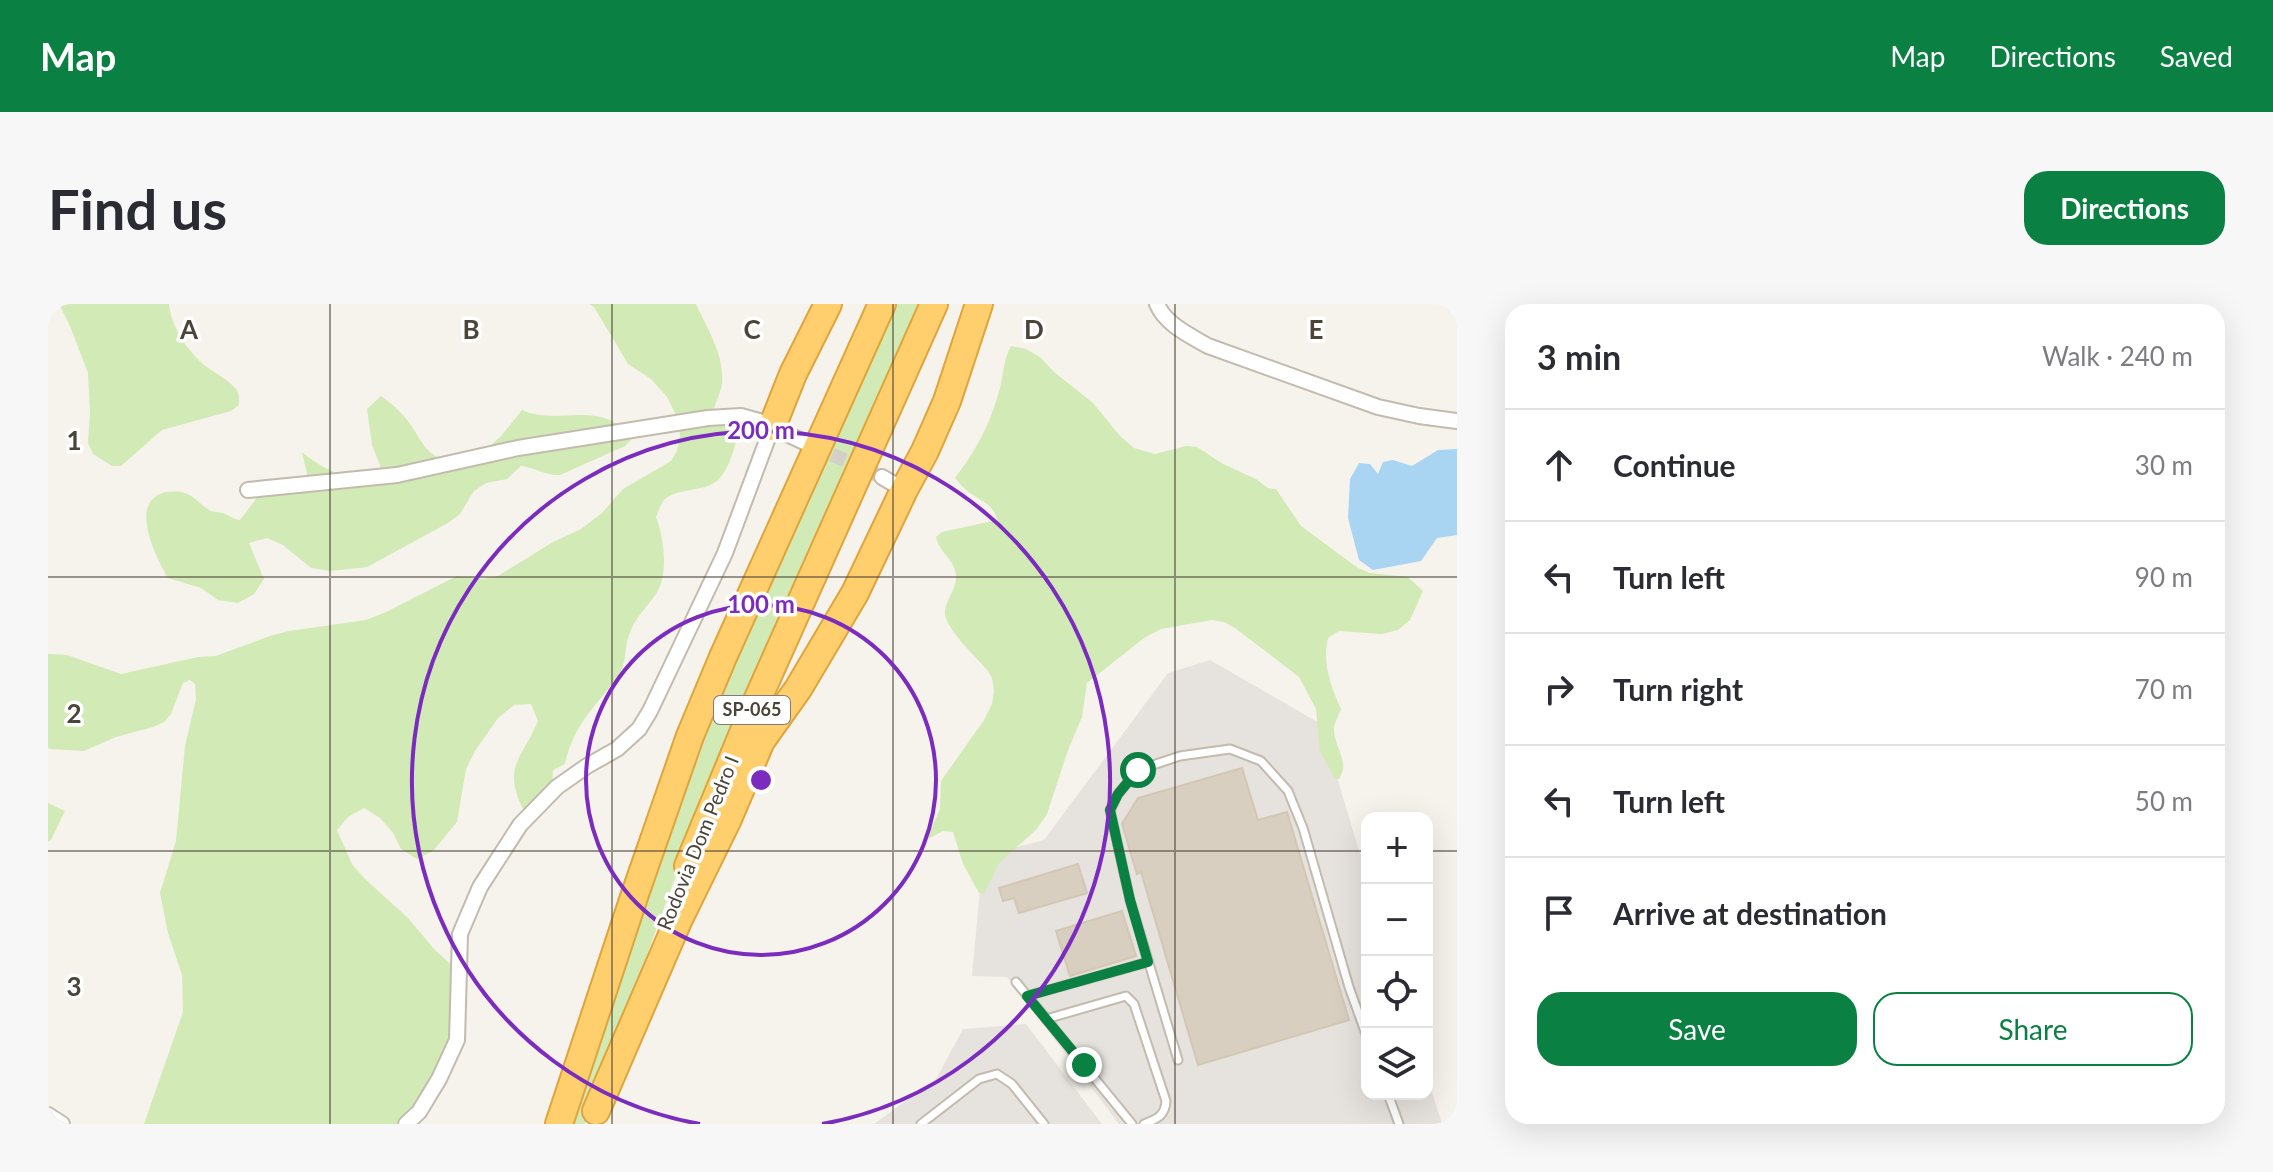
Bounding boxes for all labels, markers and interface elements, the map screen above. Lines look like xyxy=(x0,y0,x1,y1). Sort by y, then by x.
text: Map xyxy=(40,33,116,79)
text: Map xyxy=(1890,39,1945,73)
text: Directions xyxy=(1989,39,2116,73)
text: Saved xyxy=(2160,39,2233,73)
button: Directions xyxy=(2024,171,2225,245)
text: Find us xyxy=(48,175,227,242)
text: A xyxy=(179,313,199,345)
text: B xyxy=(462,313,480,345)
text: C xyxy=(743,313,761,345)
text: D xyxy=(1024,313,1044,345)
text: E xyxy=(1309,313,1323,345)
text: 3 min xyxy=(1537,336,1621,377)
text: Walk · 240 m xyxy=(2042,340,2193,372)
text: 200 m xyxy=(727,415,795,444)
text: 1 xyxy=(66,424,82,456)
icon: ahead xyxy=(1537,443,1581,487)
text: Continue xyxy=(1613,447,1736,483)
text: 30 m xyxy=(2135,449,2193,481)
icon: left xyxy=(1537,555,1581,599)
text: Turn left xyxy=(1613,559,1725,595)
text: 90 m xyxy=(2135,561,2193,593)
text: 100 m xyxy=(727,589,795,618)
icon: right xyxy=(1537,667,1581,711)
text: Turn right xyxy=(1613,671,1743,707)
text: 70 m xyxy=(2135,673,2193,705)
road number: SP-065 xyxy=(714,696,790,724)
text: 2 xyxy=(66,697,82,729)
street label: Rodovia Dom Pedro I xyxy=(651,752,743,933)
route start xyxy=(1120,752,1156,788)
centre of rings xyxy=(747,766,775,794)
icon: left xyxy=(1537,779,1581,823)
text: Turn left xyxy=(1613,783,1725,819)
text: 50 m xyxy=(2135,785,2193,817)
map controls xyxy=(1361,812,1433,1100)
button: + xyxy=(1361,812,1433,884)
button: − xyxy=(1361,884,1433,956)
icon: arrive xyxy=(1537,891,1581,935)
text: Arrive at destination xyxy=(1613,895,1887,931)
button: locate xyxy=(1361,956,1433,1028)
text: 3 xyxy=(66,970,82,1002)
button: Save xyxy=(1537,992,1857,1066)
button: Share xyxy=(1873,992,2193,1066)
button: layers xyxy=(1361,1028,1433,1100)
route end xyxy=(1066,1047,1102,1083)

